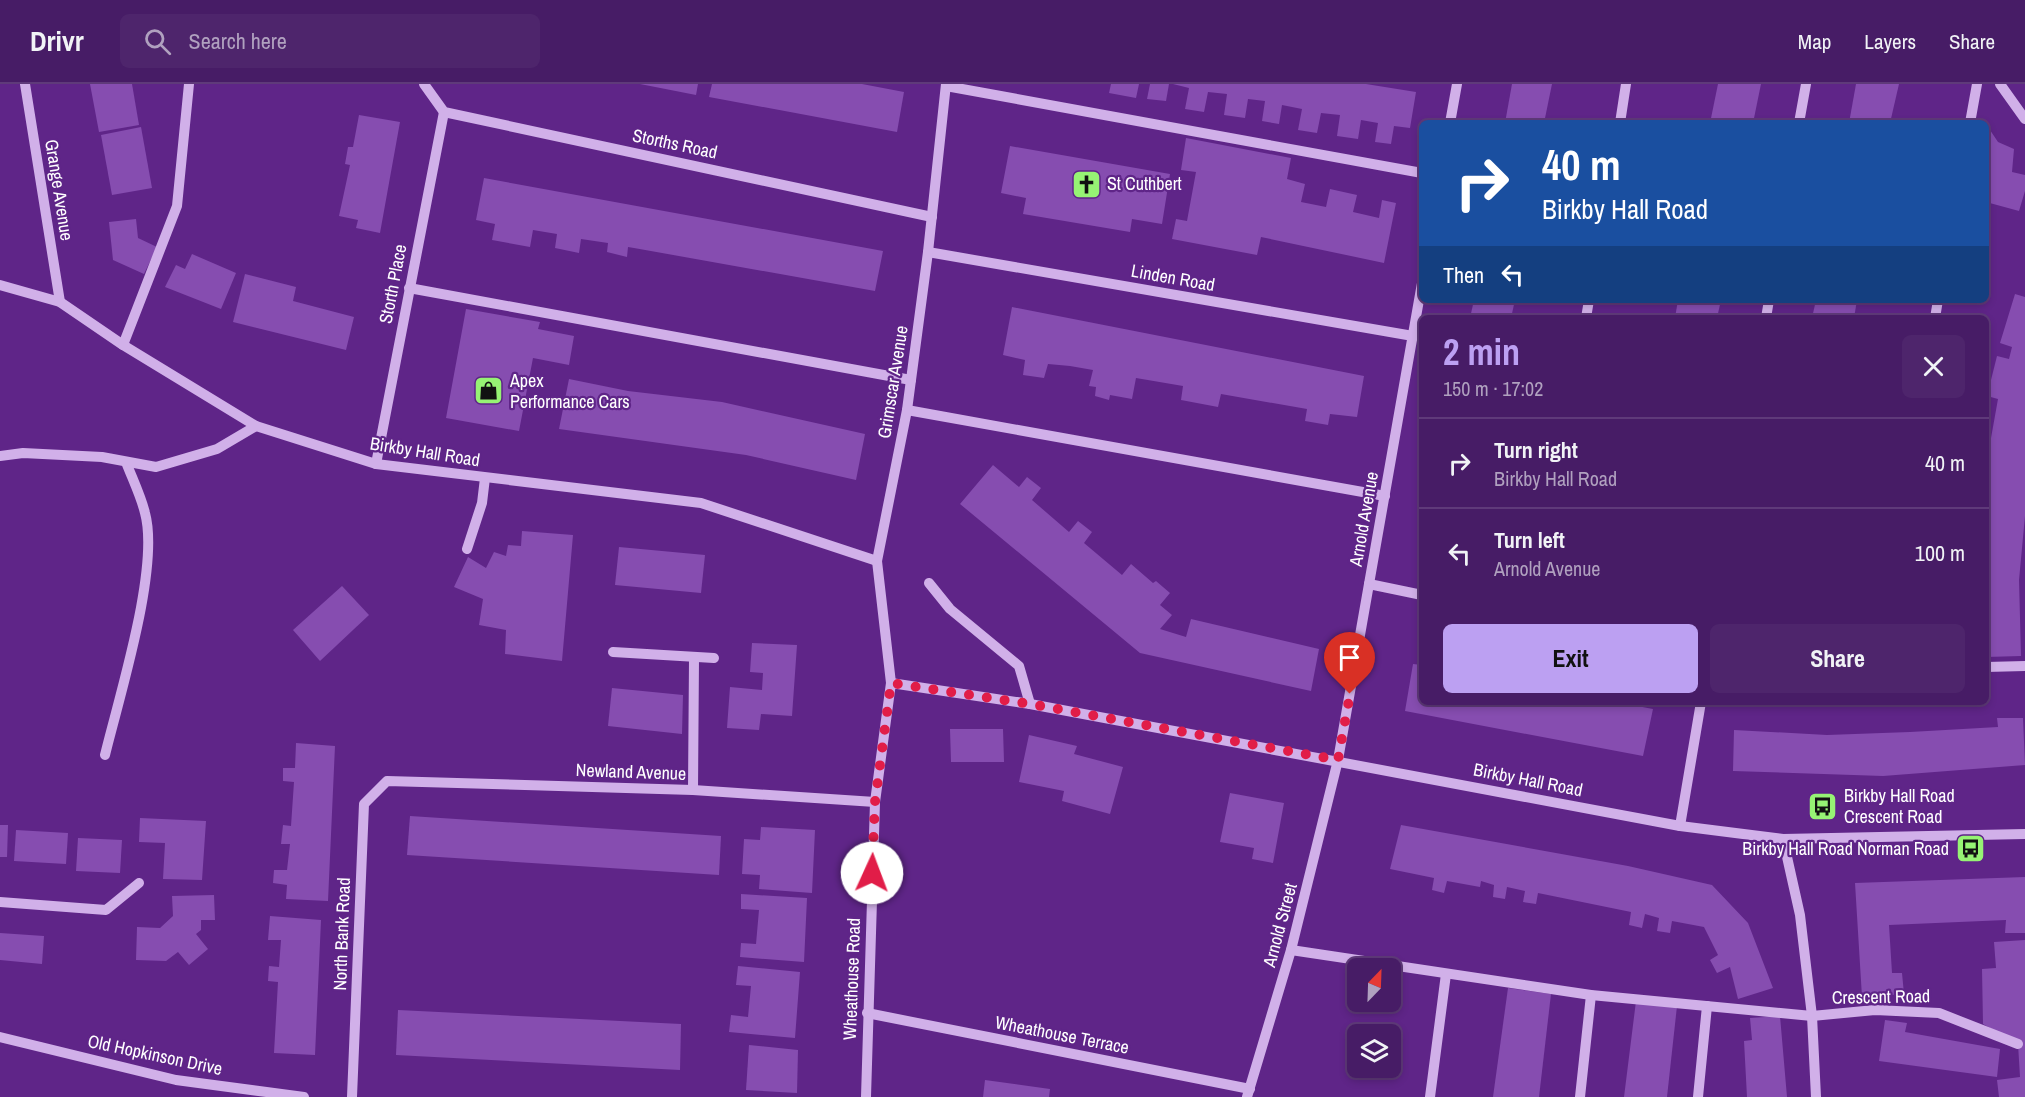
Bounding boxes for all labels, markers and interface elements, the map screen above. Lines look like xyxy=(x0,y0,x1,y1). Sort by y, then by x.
search box xyxy=(120,14,540,68)
text: Drivr xyxy=(30,22,84,60)
icon: search xyxy=(141,25,174,58)
text: Search here xyxy=(189,26,287,56)
text: Map xyxy=(1798,27,1831,56)
text: Layers xyxy=(1864,27,1916,56)
text: Share xyxy=(1949,27,1995,56)
street label: Storths Road xyxy=(630,122,720,165)
street label: Grange Avenue xyxy=(39,137,80,242)
text: 40 m xyxy=(1542,137,1621,193)
icon: right xyxy=(1443,144,1521,222)
church icon: St Cuthbert xyxy=(1070,168,1102,200)
place label: St Cuthbert xyxy=(1107,171,1182,196)
text: Birkby Hall Road xyxy=(1542,191,1708,227)
street label: Storth Place xyxy=(373,242,412,326)
street label: Linden Road xyxy=(1129,258,1217,297)
icon: left xyxy=(1496,258,1529,291)
text: Then xyxy=(1443,260,1484,290)
street label: Grimscar Avenue xyxy=(871,324,914,440)
text: 2 min xyxy=(1443,328,1520,376)
button: close xyxy=(1902,335,1965,398)
place label: Apex Performance Cars xyxy=(509,368,630,414)
shop icon: Apex Performance Cars xyxy=(473,375,505,407)
text: 150 m · 17:02 xyxy=(1443,375,1543,402)
street label: Birkby Hall Road xyxy=(368,430,482,473)
text: Turn right xyxy=(1494,435,1578,465)
icon: right xyxy=(1443,447,1476,480)
text: 40 m xyxy=(1925,448,1965,478)
text: Birkby Hall Road xyxy=(1494,465,1617,492)
street label: Arnold Avenue xyxy=(1343,470,1384,569)
text: Turn left xyxy=(1494,525,1565,555)
icon: left xyxy=(1443,537,1476,570)
text: 100 m xyxy=(1915,538,1965,568)
text: Arnold Avenue xyxy=(1494,555,1600,582)
button: Exit xyxy=(1443,624,1698,693)
button: Share xyxy=(1710,624,1965,693)
pin xyxy=(1324,632,1375,694)
icon: arrive xyxy=(1333,641,1366,674)
street label: Newland Avenue xyxy=(575,757,687,786)
street label: Birkby Hall Road xyxy=(1471,757,1585,802)
place label: Birkby Hall Road Crescent Road xyxy=(1844,783,1955,829)
bus stop icon: Birkby Hall Road Crescent Road xyxy=(1807,790,1839,822)
bus stop icon: Birkby Hall Road Norman Road xyxy=(1954,833,1986,865)
place label: Birkby Hall Road Norman Road xyxy=(1742,836,1949,861)
position arrow xyxy=(840,841,904,905)
street label: North Bank Road xyxy=(327,877,356,991)
street label: Arnold Street xyxy=(1256,880,1303,971)
street label: Wheathouse Road xyxy=(837,917,866,1041)
north arrow xyxy=(1347,958,1401,1012)
map controls xyxy=(1347,958,1401,1078)
street label: Crescent Road xyxy=(1832,983,1930,1010)
street label: Wheathouse Terrace xyxy=(993,1009,1131,1060)
button: layers xyxy=(1347,1024,1401,1078)
street label: Old Hopkinson Drive xyxy=(86,1028,225,1081)

